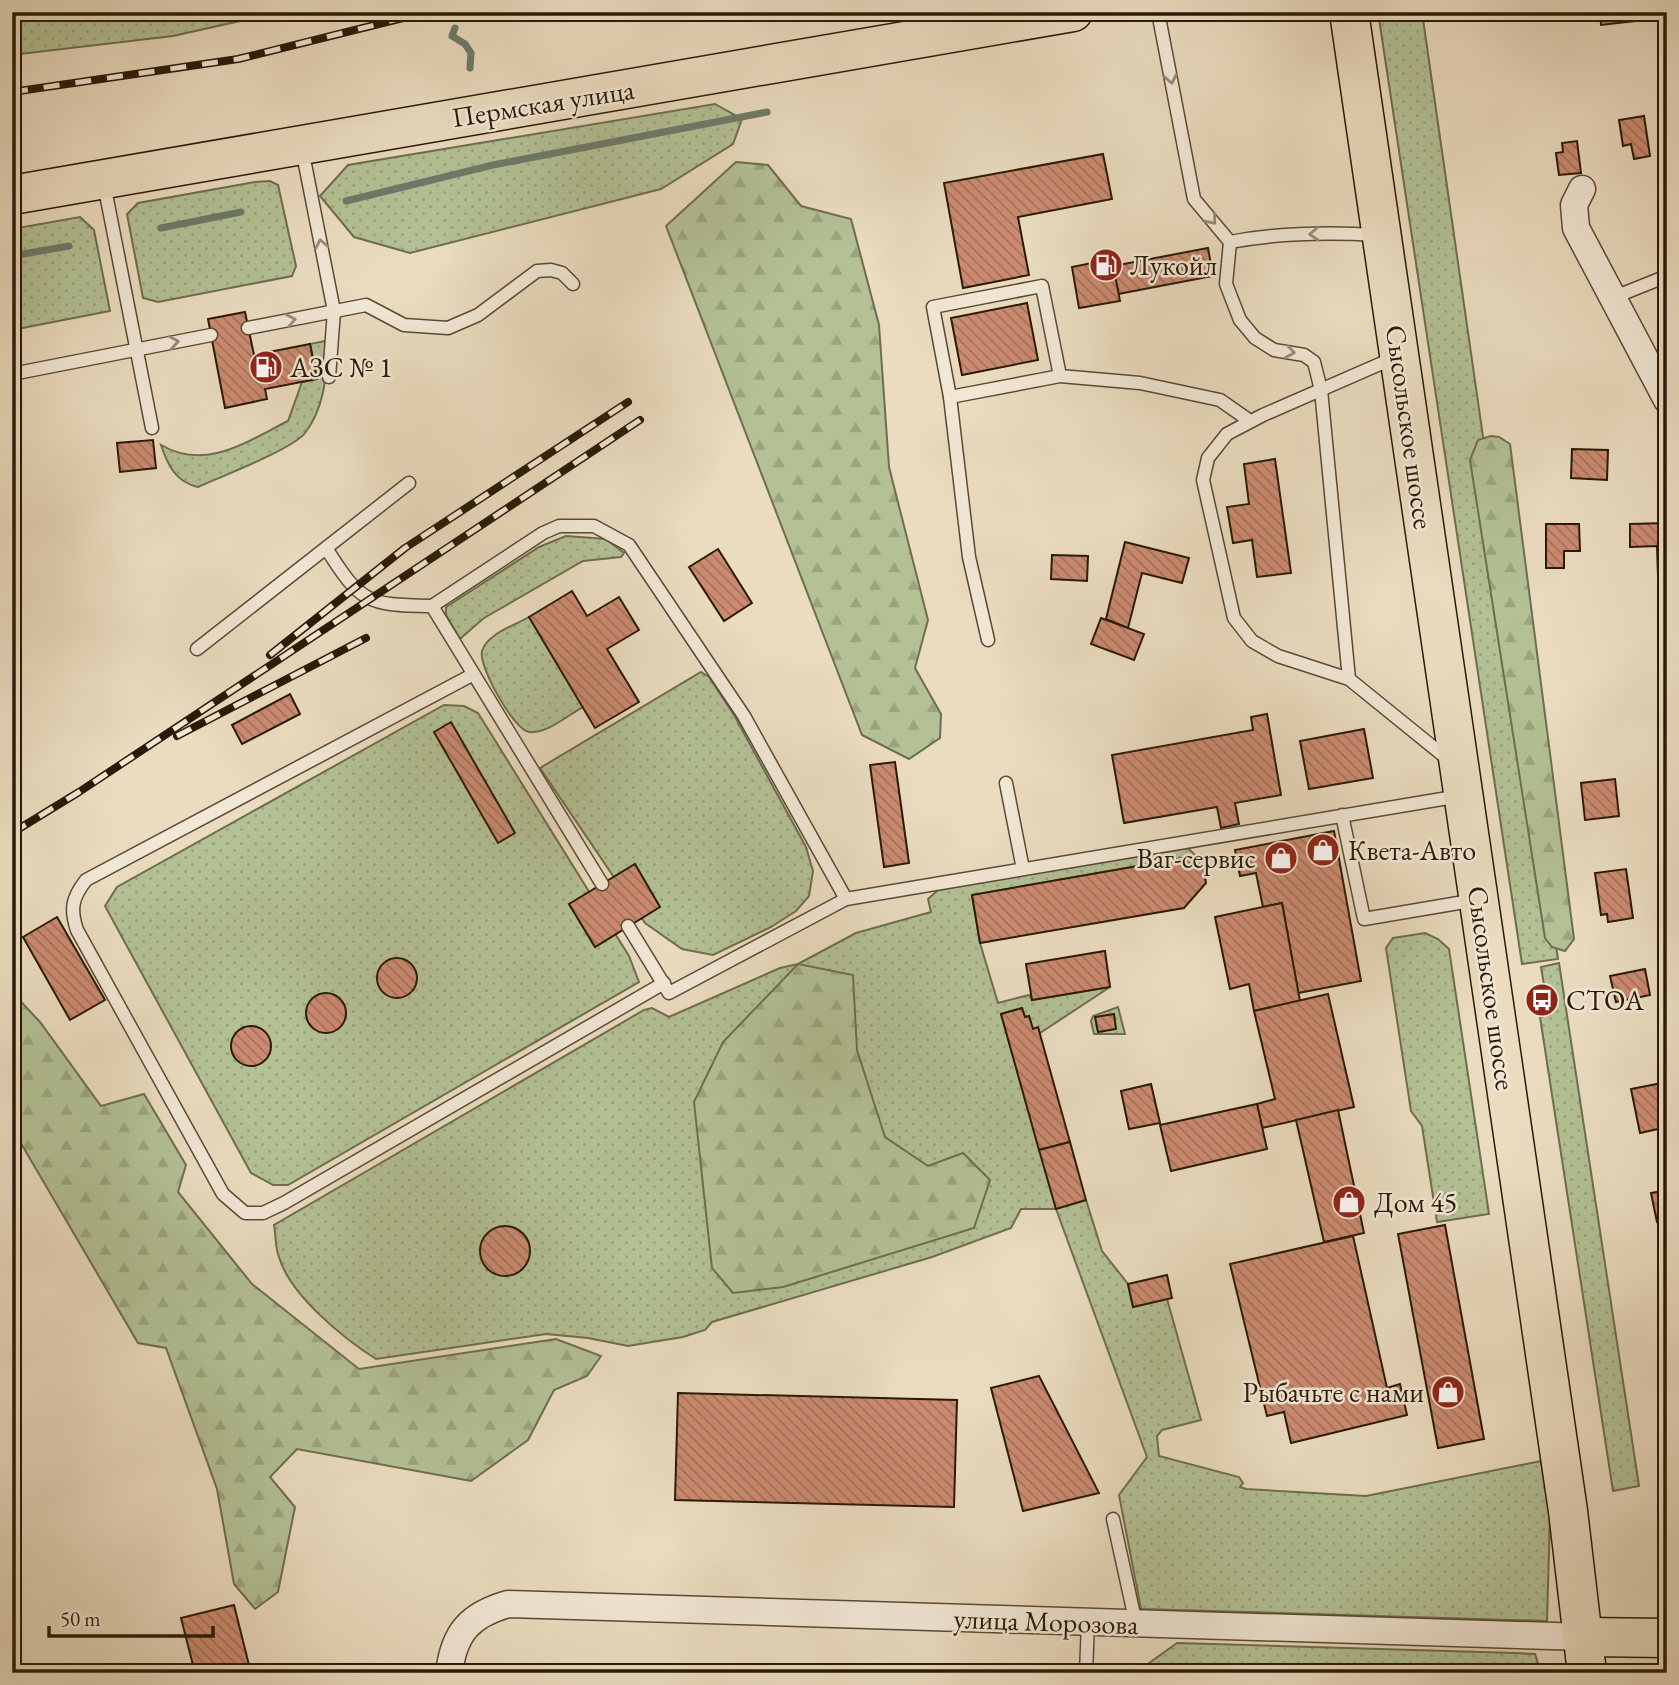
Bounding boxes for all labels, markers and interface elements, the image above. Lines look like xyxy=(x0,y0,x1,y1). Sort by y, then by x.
street label: Пермская улица xyxy=(449,71,638,135)
one-way arrow xyxy=(1163,73,1178,85)
one-way arrow xyxy=(1204,212,1216,225)
one-way arrow xyxy=(1308,226,1319,241)
one-way arrow xyxy=(314,238,329,250)
fuel station icon: Лукойл xyxy=(1087,246,1125,284)
place label: Лукойл xyxy=(1130,247,1217,283)
one-way arrow xyxy=(285,313,297,328)
street label: Сысольское шоссе xyxy=(1378,323,1442,531)
one-way arrow xyxy=(168,335,179,350)
one-way arrow xyxy=(1284,344,1296,359)
fuel station icon: АЗС № 1 xyxy=(247,348,285,386)
place label: АЗС № 1 xyxy=(289,349,392,385)
shop icon: Квета-Авто xyxy=(1304,831,1342,869)
place label: Квета-Авто xyxy=(1348,832,1476,868)
shop icon: Ваг-сервис xyxy=(1262,839,1300,877)
place label: Ваг-сервис xyxy=(1136,840,1256,876)
street label: Сысольское шоссе xyxy=(1460,884,1524,1092)
bus stop icon: СТОА xyxy=(1523,981,1561,1019)
place label: СТОА xyxy=(1566,982,1645,1018)
shop icon: Дом 45 xyxy=(1330,1183,1368,1221)
place label: Дом 45 xyxy=(1374,1184,1457,1220)
shop icon: Рыбачьте с нами xyxy=(1429,1373,1467,1411)
place label: Рыбачьте с нами xyxy=(1243,1374,1424,1410)
scale bar xyxy=(49,1594,214,1638)
street label: улица Морозова xyxy=(953,1600,1140,1642)
text: 50 m xyxy=(60,1605,101,1632)

